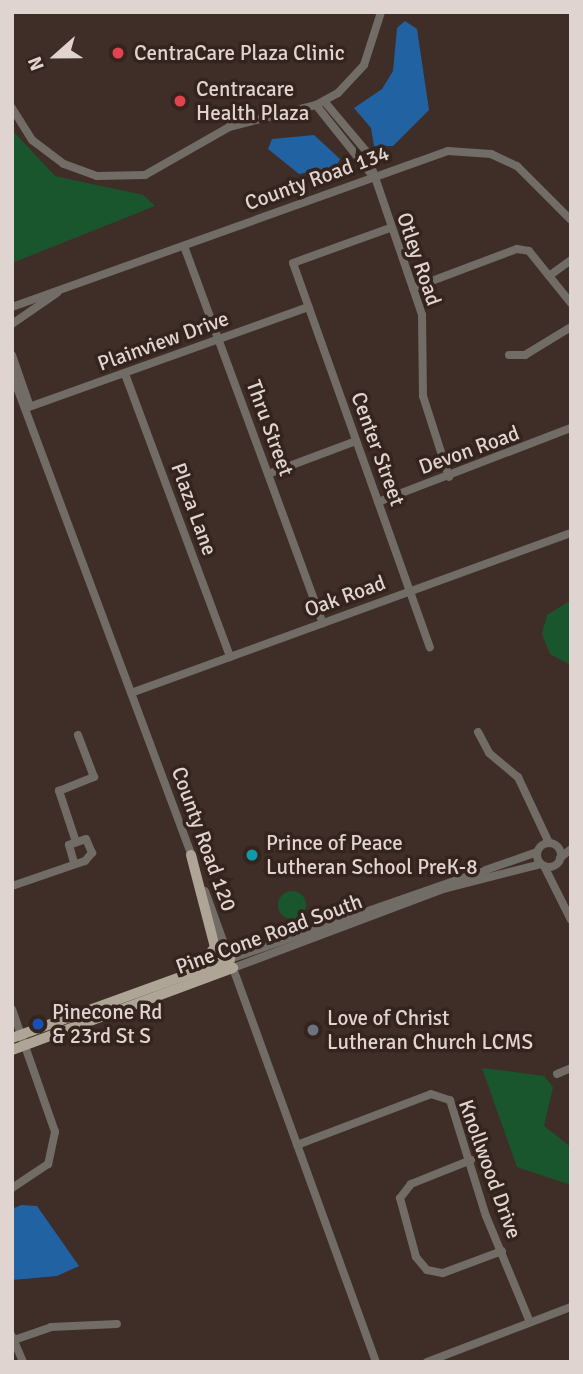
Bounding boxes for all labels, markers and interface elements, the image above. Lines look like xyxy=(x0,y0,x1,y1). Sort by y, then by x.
north arrow xyxy=(21,21,91,91)
place label: CentraCare Plaza Clinic xyxy=(134,40,345,66)
marker: CentraCare Plaza Clinic xyxy=(108,43,128,63)
text: N xyxy=(23,53,50,74)
place label: Centracare Health Plaza xyxy=(196,76,309,126)
marker: Centracare Health Plaza xyxy=(170,91,190,111)
street label: County Road 134 xyxy=(241,140,393,216)
street label: Otley Road xyxy=(391,209,447,309)
street label: Plainview Drive xyxy=(94,306,232,376)
street label: Thru Street xyxy=(241,377,299,479)
street label: Center Street xyxy=(346,389,410,509)
street label: Devon Road xyxy=(415,420,523,480)
street label: Plaza Lane xyxy=(166,459,222,559)
street label: Oak Road xyxy=(301,570,389,622)
street label: County Road 120 xyxy=(166,763,242,915)
place label: Prince of Peace Lutheran School PreK-8 xyxy=(266,830,478,880)
marker: Prince of Peace Lutheran School PreK-8 xyxy=(244,847,260,863)
street label: Pine Cone Road South xyxy=(172,889,366,979)
place label: Pinecone Rd & 23rd St S xyxy=(52,999,162,1049)
place label: Love of Christ Lutheran Church LCMS xyxy=(327,1005,533,1055)
marker: Pinecone Rd & 23rd St S xyxy=(30,1016,46,1032)
marker: Love of Christ Lutheran Church LCMS xyxy=(305,1022,321,1038)
street label: Knollwood Drive xyxy=(453,1096,527,1242)

